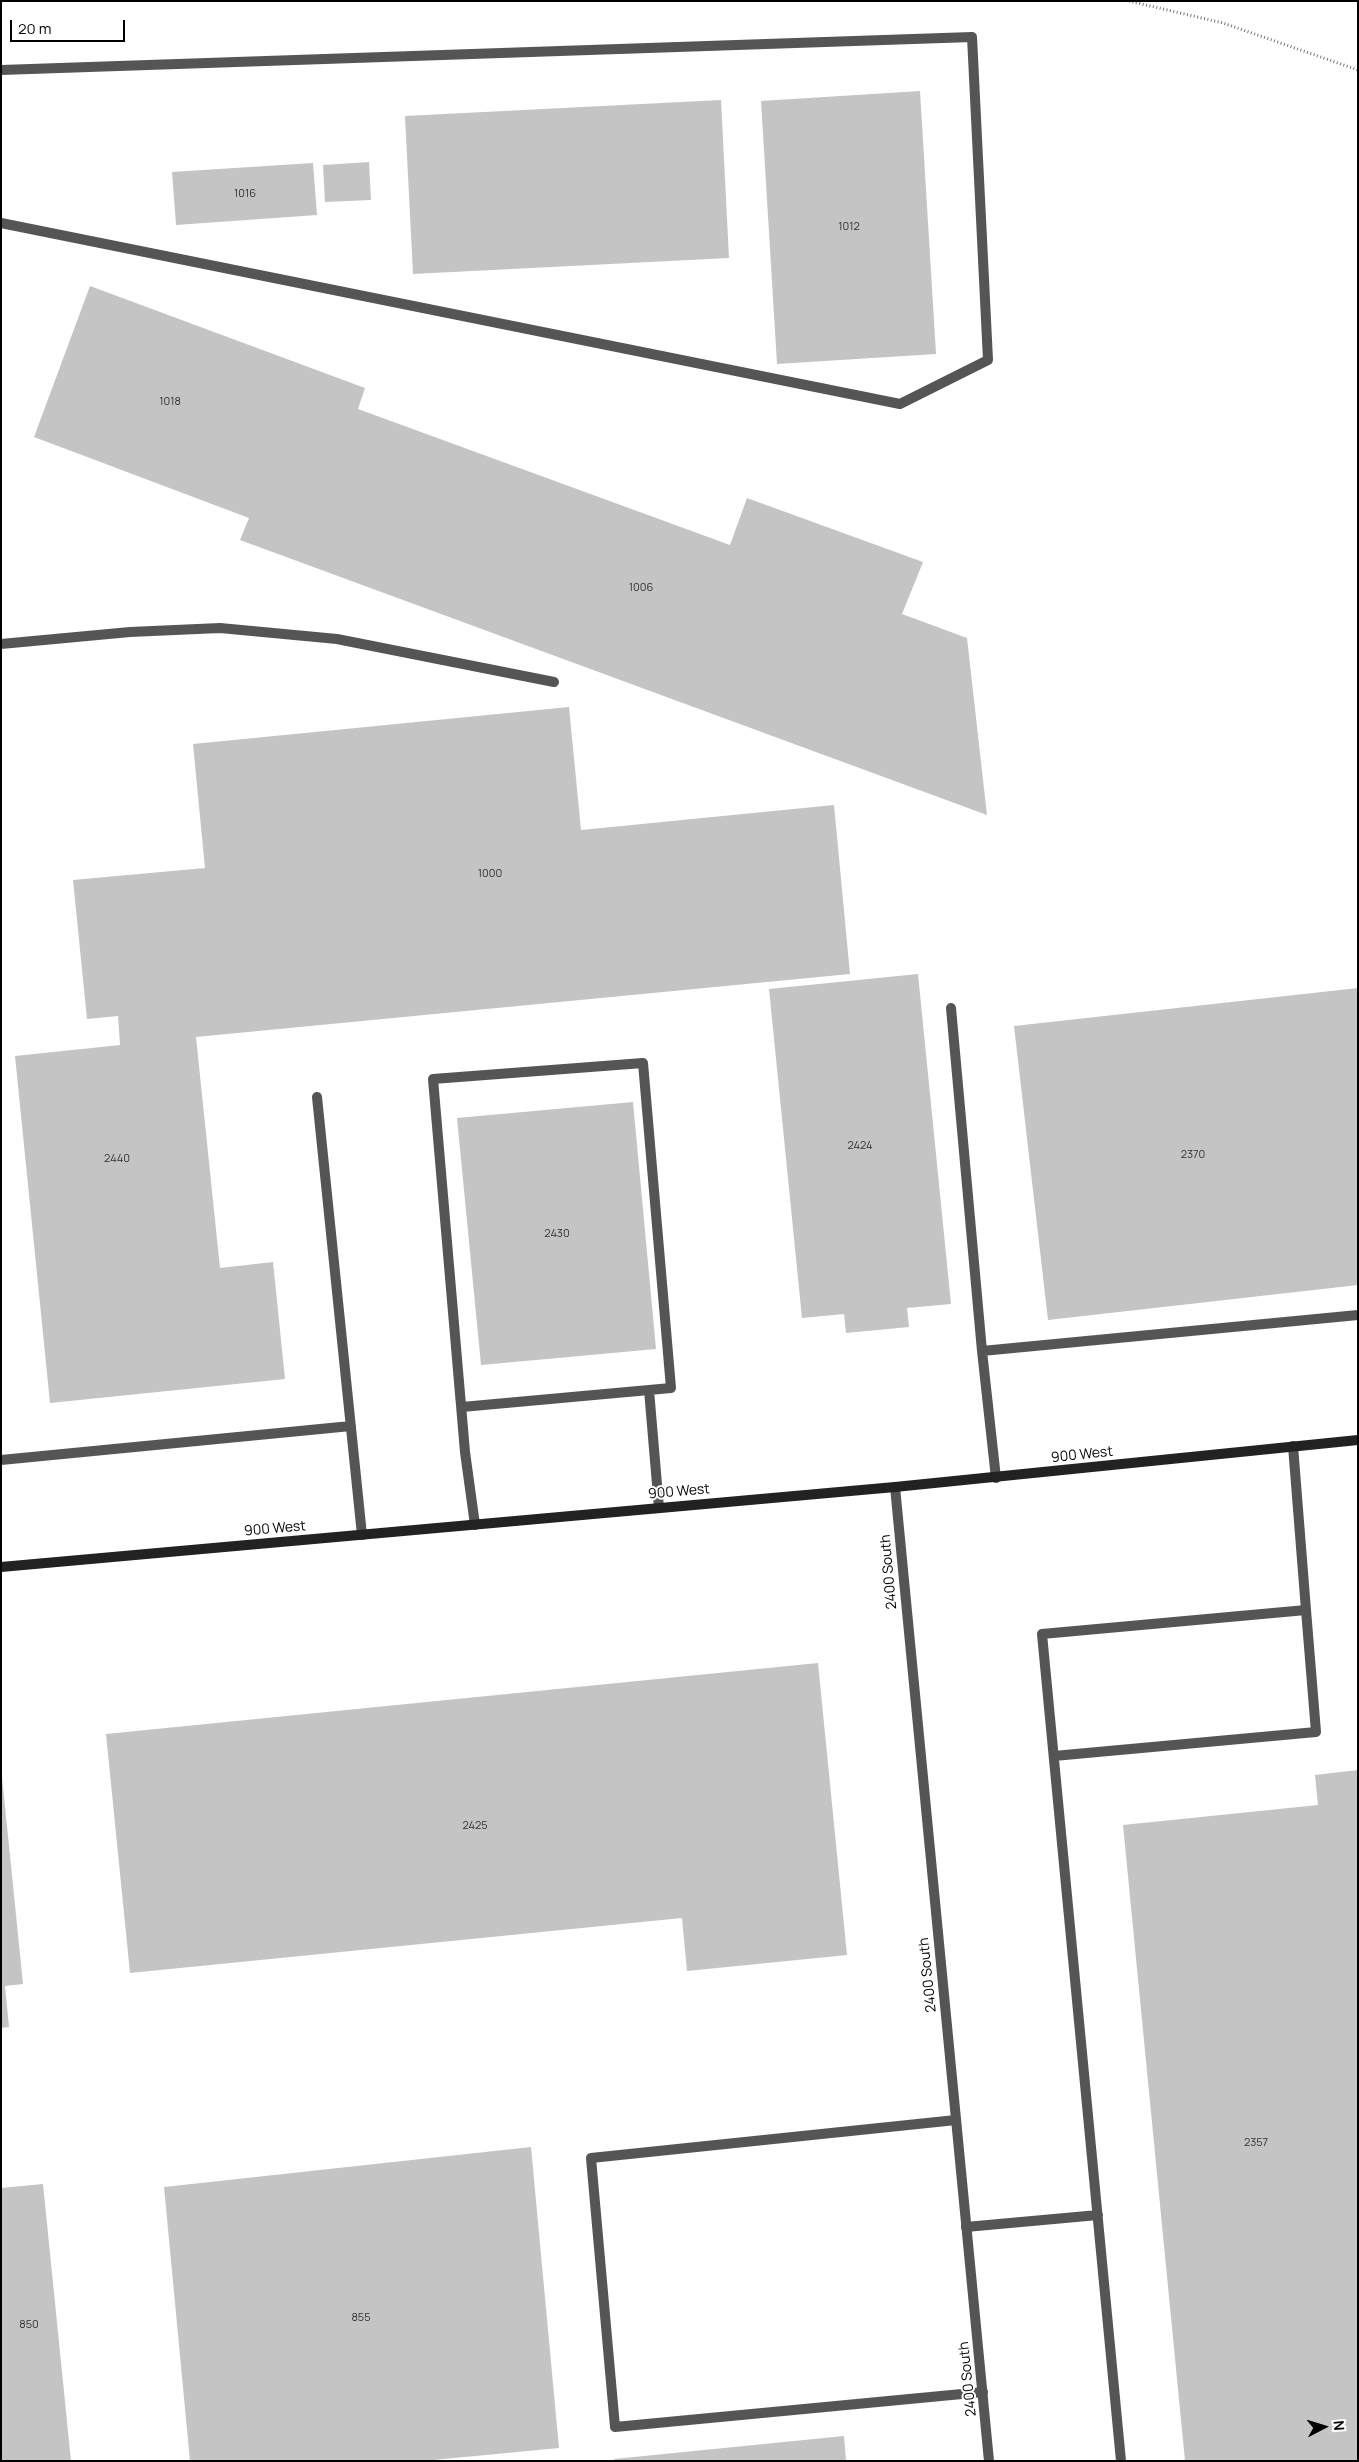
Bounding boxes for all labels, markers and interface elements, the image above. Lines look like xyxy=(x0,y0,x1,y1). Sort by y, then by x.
scale bar xyxy=(12,10,128,42)
text: 20 m xyxy=(18,18,51,39)
house number: 1016 xyxy=(234,187,256,201)
house number: 1012 xyxy=(838,220,860,234)
house number: 1018 xyxy=(159,395,181,409)
house number: 1006 xyxy=(629,581,653,595)
house number: 1000 xyxy=(478,867,502,881)
house number: 2424 xyxy=(847,1139,873,1153)
house number: 2370 xyxy=(1181,1148,1205,1162)
house number: 2440 xyxy=(104,1152,130,1166)
house number: 2430 xyxy=(544,1227,570,1241)
street label: 900 West xyxy=(1050,1443,1114,1467)
street label: 900 West xyxy=(647,1481,711,1503)
street label: 900 West xyxy=(243,1518,307,1540)
street label: 2400 South xyxy=(877,1534,901,1610)
house number: 2425 xyxy=(462,1819,488,1833)
street label: 2400 South xyxy=(916,1937,940,2013)
house number: 2357 xyxy=(1244,2136,1268,2150)
house number: 855 xyxy=(351,2311,371,2325)
house number: 850 xyxy=(19,2318,39,2332)
street label: 2400 South xyxy=(956,2341,980,2417)
north arrow xyxy=(1299,2402,1349,2452)
text: N xyxy=(1330,2420,1349,2431)

